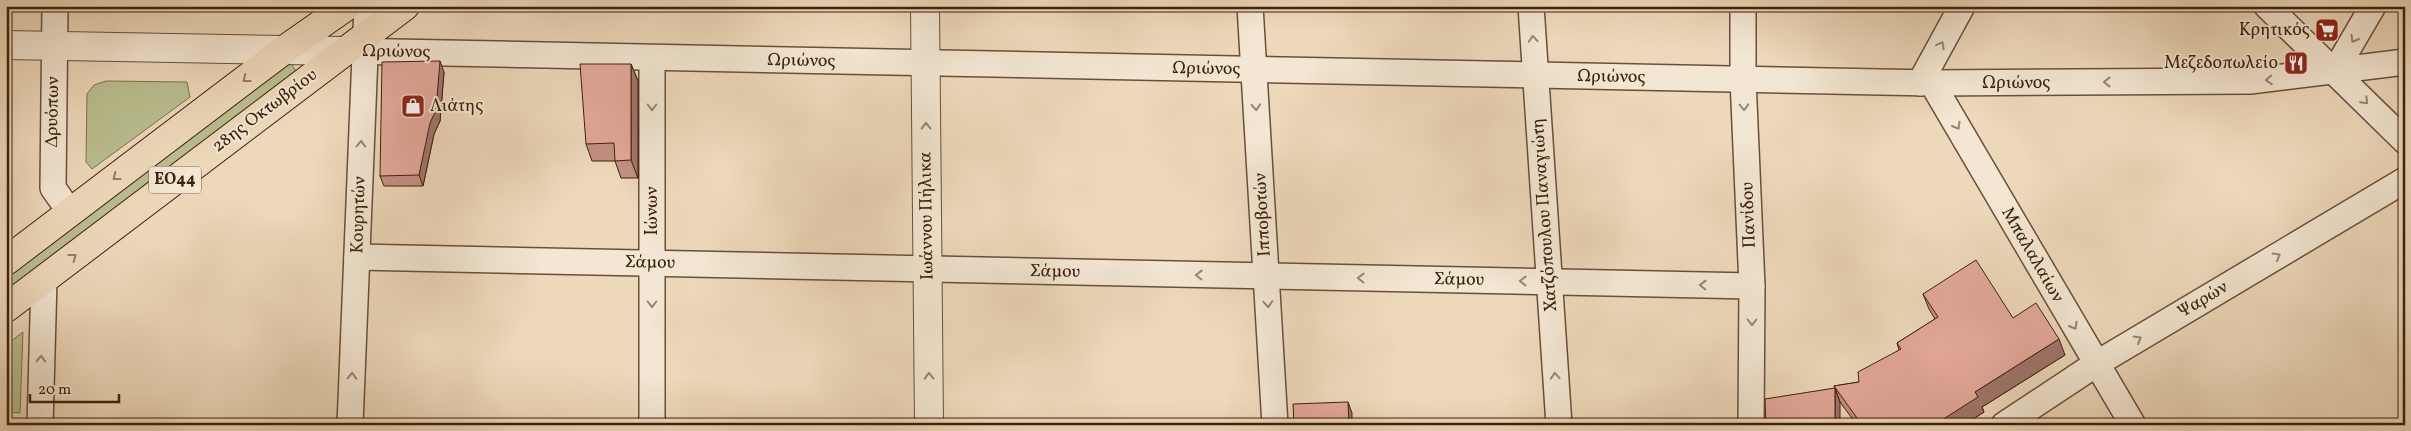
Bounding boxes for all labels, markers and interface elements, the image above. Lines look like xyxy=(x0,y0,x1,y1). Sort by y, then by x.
supermarket icon: Κρητικός xyxy=(2314,17,2340,43)
place label: Κρητικός xyxy=(2239,18,2310,43)
one-way arrow xyxy=(2350,33,2360,42)
one-way arrow xyxy=(1528,35,1539,43)
street label: Ωριώνος xyxy=(361,39,431,65)
one-way arrow xyxy=(1935,41,1945,50)
street label: Ωριώνος xyxy=(766,48,836,74)
restaurant icon: Μεζεδοπωλείο xyxy=(2283,50,2309,76)
place label: Μεζεδοπωλείο xyxy=(2164,51,2278,76)
street label: Ωριώνος xyxy=(1171,56,1241,82)
street label: 28ης Οκτωβρίου xyxy=(207,63,323,159)
street label: Ωριώνος xyxy=(1576,64,1646,90)
street label: Ωριώνος xyxy=(1982,71,2050,96)
one-way arrow xyxy=(242,73,252,82)
one-way arrow xyxy=(2265,74,2273,85)
street label: Δρυόπων xyxy=(40,76,66,148)
one-way arrow xyxy=(2102,77,2110,87)
shop icon: Λιάτης xyxy=(400,93,426,119)
place label: Λιάτης xyxy=(430,94,483,119)
one-way arrow xyxy=(2359,95,2368,104)
one-way arrow xyxy=(647,103,657,111)
one-way arrow xyxy=(1250,104,1261,112)
one-way arrow xyxy=(1739,104,1750,112)
street label: Χατζόπουλου Παναγιώτη xyxy=(1526,117,1564,313)
one-way arrow xyxy=(1950,120,1960,129)
one-way arrow xyxy=(921,122,931,130)
one-way arrow xyxy=(356,139,367,147)
street label: Ιωάννου Πήλικα xyxy=(913,151,941,280)
road number: ΕΟ44 xyxy=(149,166,201,194)
one-way arrow xyxy=(113,172,122,180)
street label: Ιπποβοτών xyxy=(1248,172,1278,257)
street label: Κουρητών xyxy=(345,176,373,254)
street label: Πανίδου xyxy=(1735,181,1763,249)
street label: Ιώνων xyxy=(640,186,665,236)
street label: Μπαλαλαίων xyxy=(1995,203,2070,308)
street label: Σάμου xyxy=(625,250,675,276)
one-way arrow xyxy=(2272,252,2281,262)
one-way arrow xyxy=(67,255,76,263)
street label: Σάμου xyxy=(1030,259,1080,285)
street label: Σάμου xyxy=(1434,267,1484,293)
one-way arrow xyxy=(1194,270,1202,281)
one-way arrow xyxy=(1357,273,1364,283)
street label: Ψαρών xyxy=(2173,275,2233,325)
one-way arrow xyxy=(1519,276,1527,286)
one-way arrow xyxy=(1699,279,1707,290)
one-way arrow xyxy=(647,300,657,308)
one-way arrow xyxy=(1262,301,1273,309)
one-way arrow xyxy=(1747,319,1757,327)
one-way arrow xyxy=(2067,321,2077,330)
one-way arrow xyxy=(2132,335,2141,345)
one-way arrow xyxy=(36,354,47,362)
scale bar xyxy=(30,371,119,403)
one-way arrow xyxy=(347,372,357,380)
one-way arrow xyxy=(924,372,934,380)
one-way arrow xyxy=(1550,372,1561,380)
text: 20 m xyxy=(38,380,71,401)

